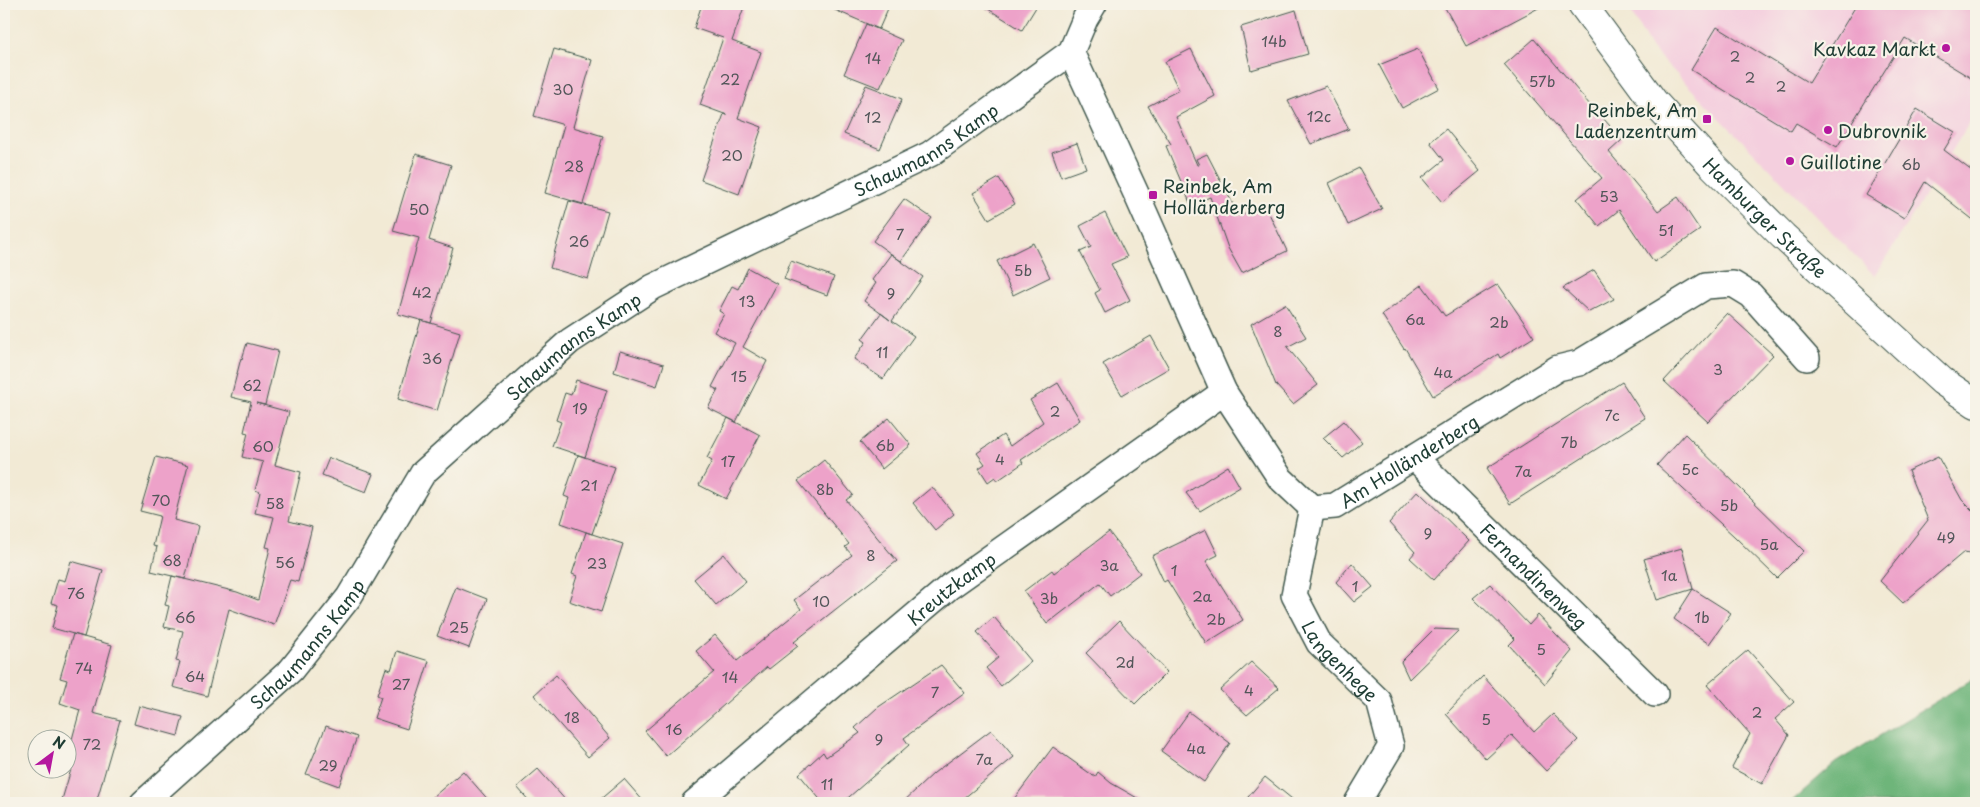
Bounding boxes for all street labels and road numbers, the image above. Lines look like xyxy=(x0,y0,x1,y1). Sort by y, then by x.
street label: Schaumanns Kamp xyxy=(849,96,1003,202)
street label: Hamburger Straße xyxy=(1697,150,1834,284)
street label: Schaumanns Kamp xyxy=(500,285,646,406)
street label: Am Holländerberg xyxy=(1334,407,1483,514)
street label: Fernandinenweg xyxy=(1475,516,1594,635)
street label: Kreutzkamp xyxy=(900,545,1001,631)
street label: Schaumanns Kamp xyxy=(243,574,370,715)
street label: Langenhege xyxy=(1296,615,1385,707)

